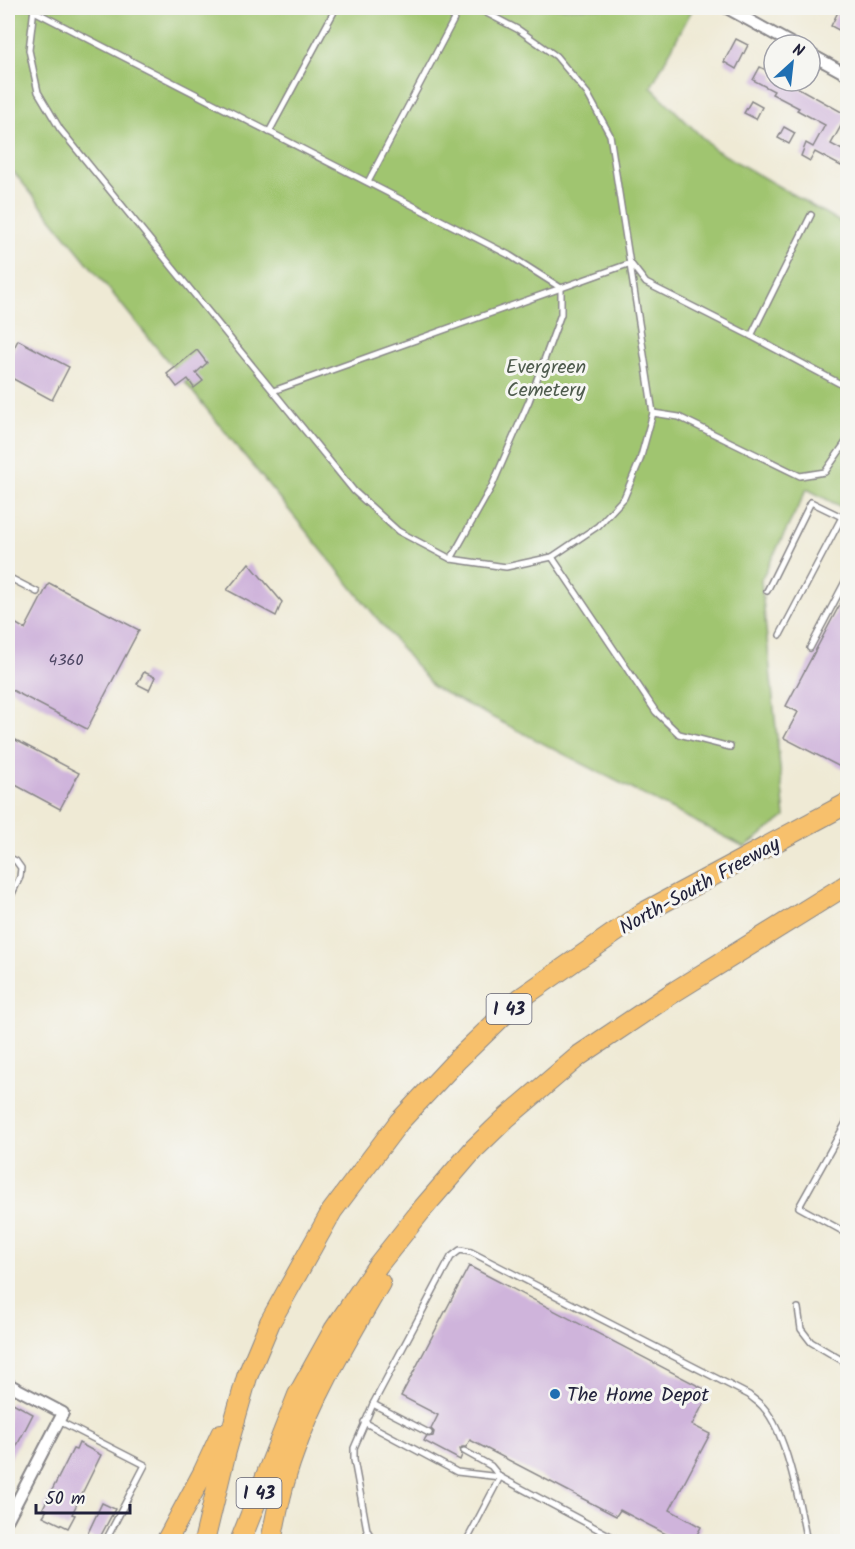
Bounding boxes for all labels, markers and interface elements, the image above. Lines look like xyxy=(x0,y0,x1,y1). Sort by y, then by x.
north arrow xyxy=(762,33,822,93)
text: N xyxy=(788,38,808,64)
park label: Evergreen Cemetery xyxy=(506,352,586,407)
house number: 4360 xyxy=(49,648,83,673)
street label: North-South Freeway xyxy=(614,829,787,944)
road number: I 43 xyxy=(486,994,532,1024)
place label: The Home Depot xyxy=(567,1380,709,1412)
marker: The Home Depot xyxy=(548,1387,562,1401)
scale bar xyxy=(36,1477,130,1515)
road number: I 43 xyxy=(236,1478,282,1508)
text: 50 m xyxy=(45,1485,85,1514)

